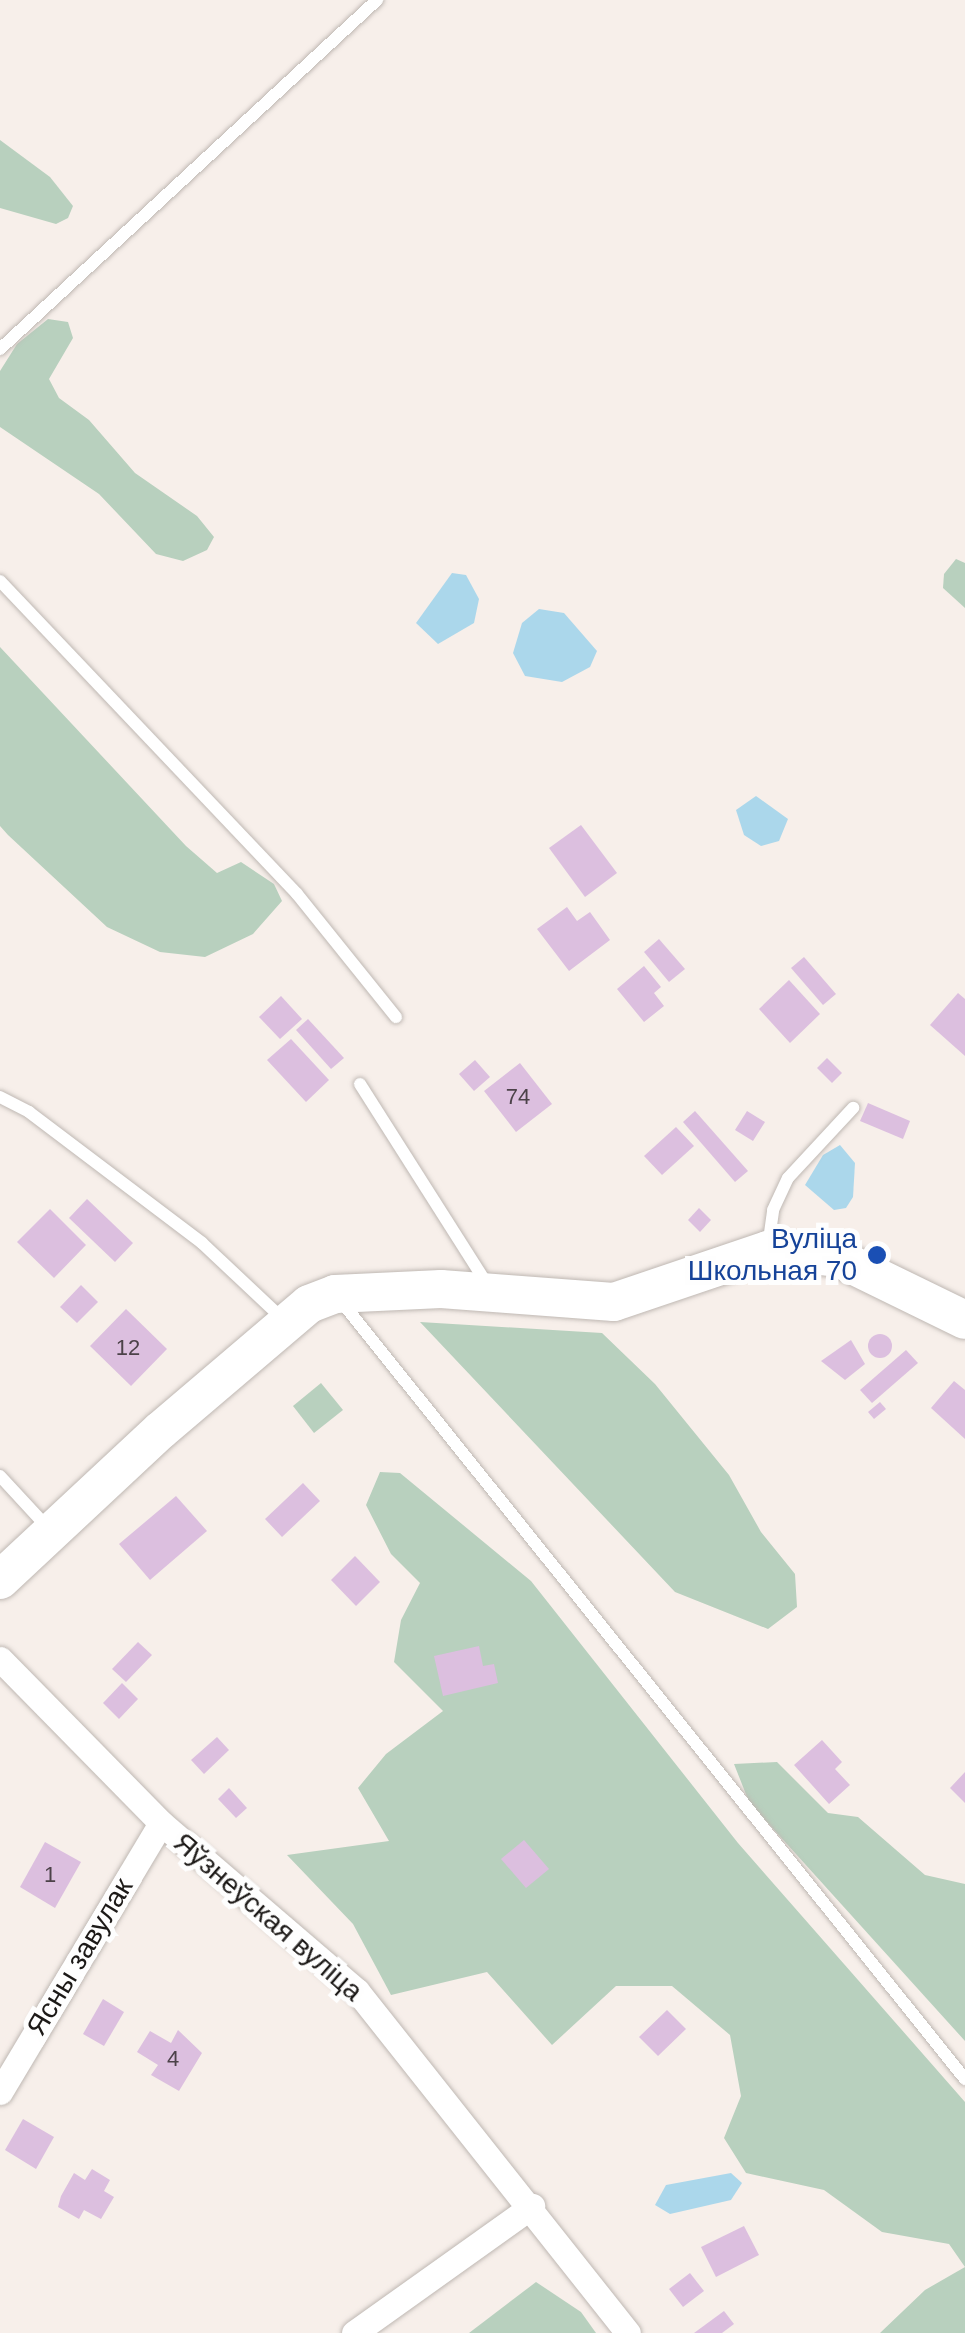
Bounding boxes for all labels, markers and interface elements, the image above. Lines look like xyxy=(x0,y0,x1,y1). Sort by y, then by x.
house number: 74 xyxy=(506,1084,530,1110)
place label: Вуліца Школьная 70 xyxy=(688,1222,857,1288)
marker: Вуліца Школьная 70 xyxy=(866,1244,888,1266)
house number: 12 xyxy=(116,1335,140,1361)
street label: Яўзнеўская вуліца xyxy=(167,1826,369,2008)
house number: 1 xyxy=(44,1862,56,1888)
street label: Ясны завулак xyxy=(20,1872,140,2042)
house number: 4 xyxy=(167,2046,179,2072)

